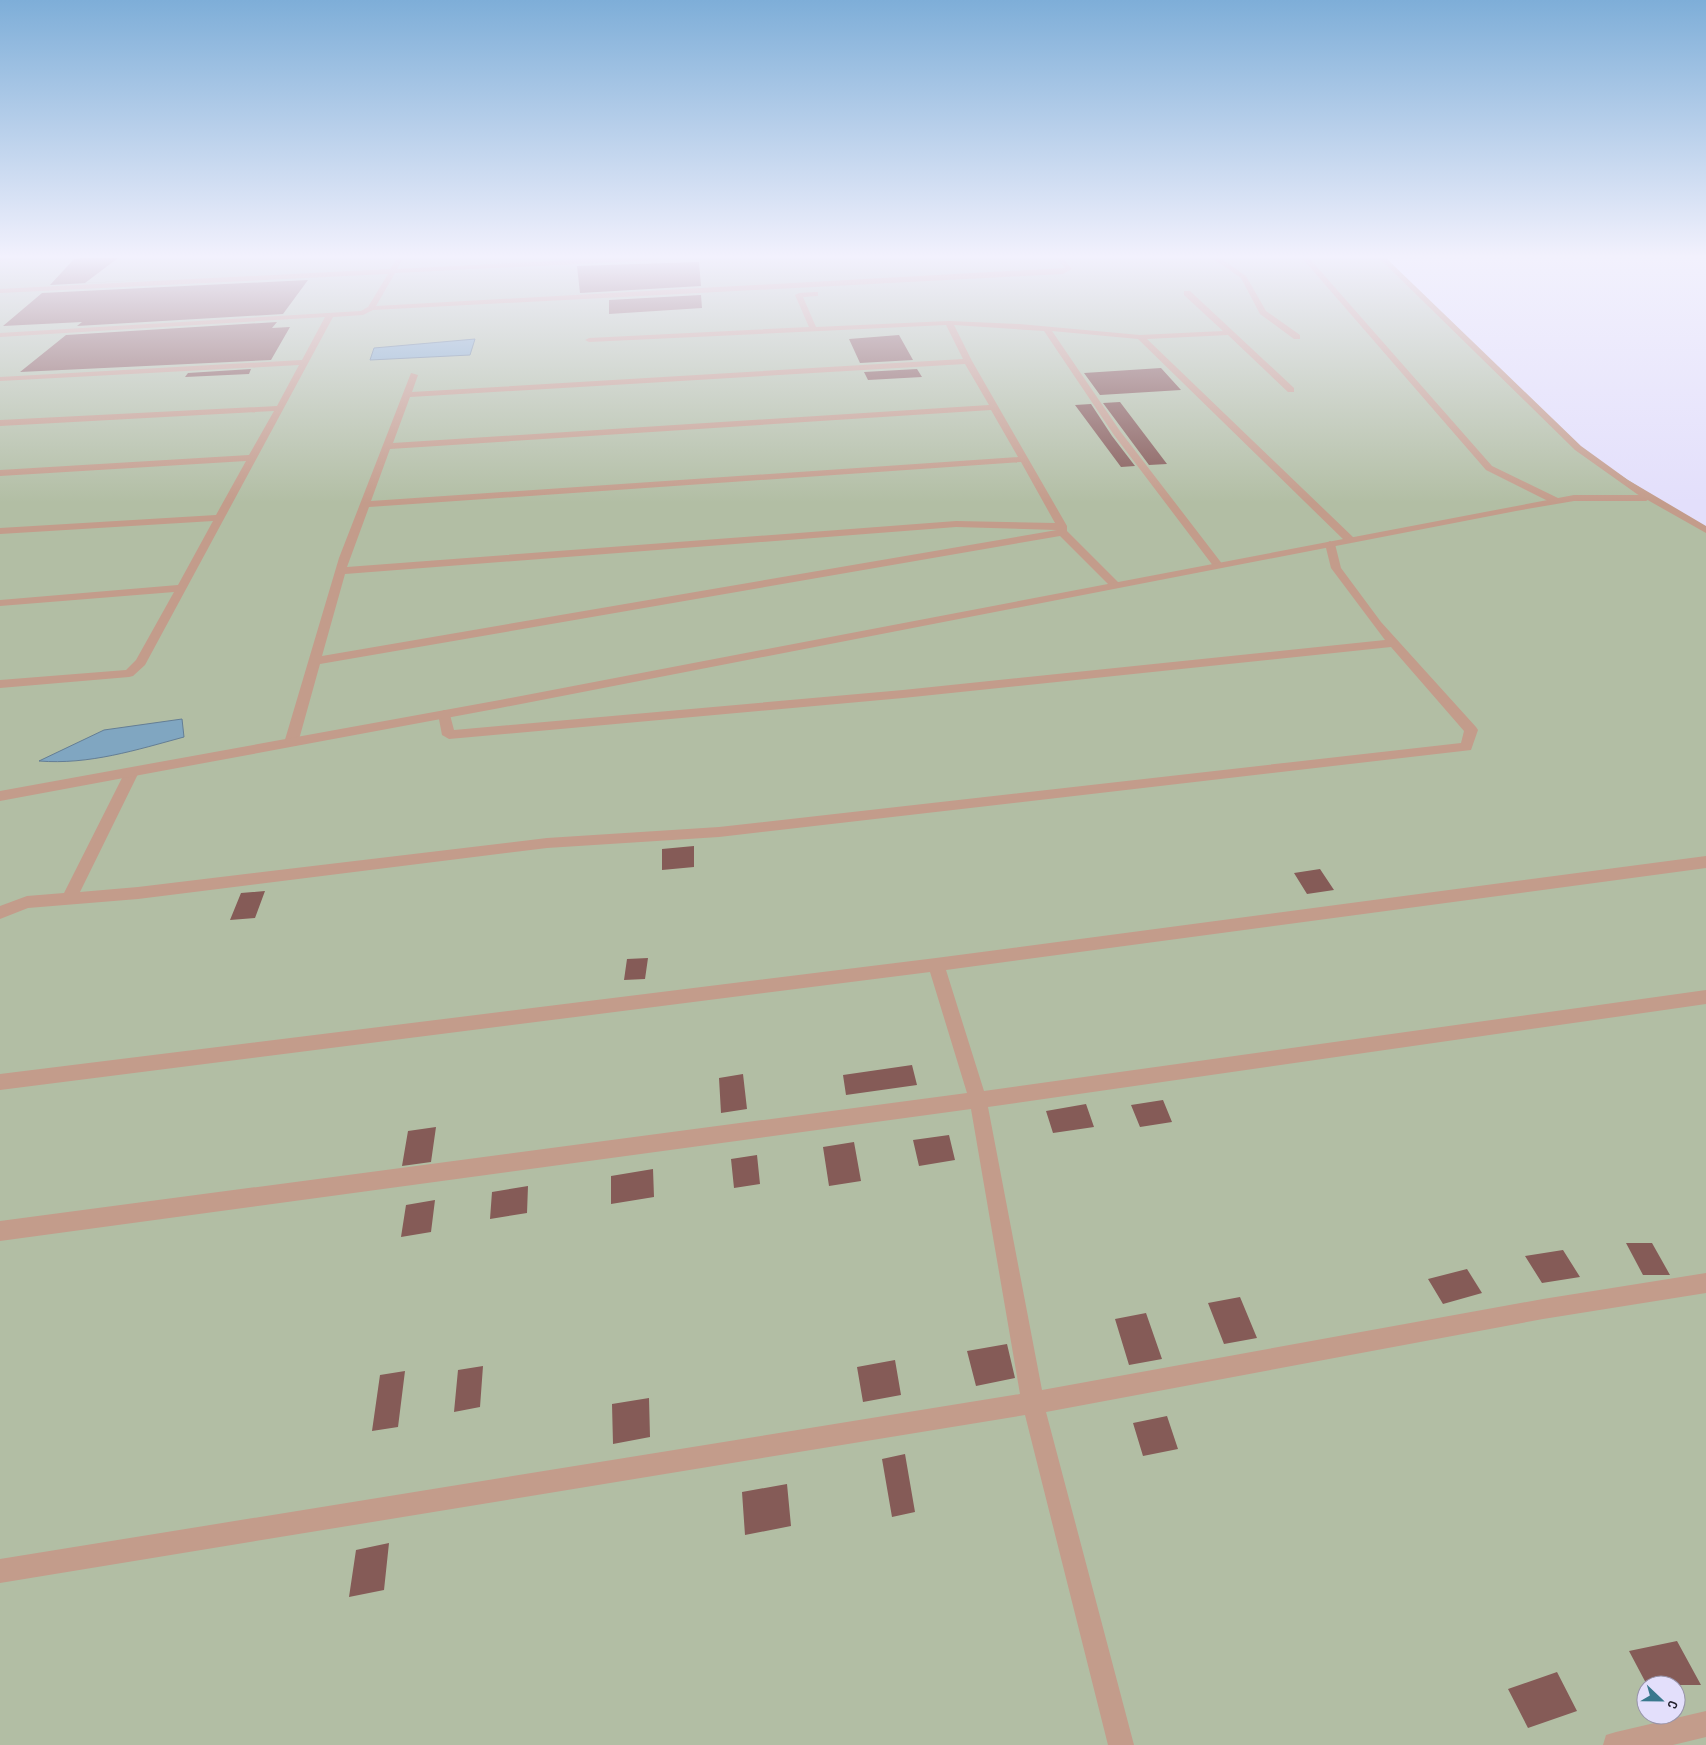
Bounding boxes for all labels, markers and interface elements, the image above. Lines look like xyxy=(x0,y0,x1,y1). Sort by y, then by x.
north arrow xyxy=(1636,1675,1686,1725)
text: С xyxy=(1663,1698,1682,1711)

